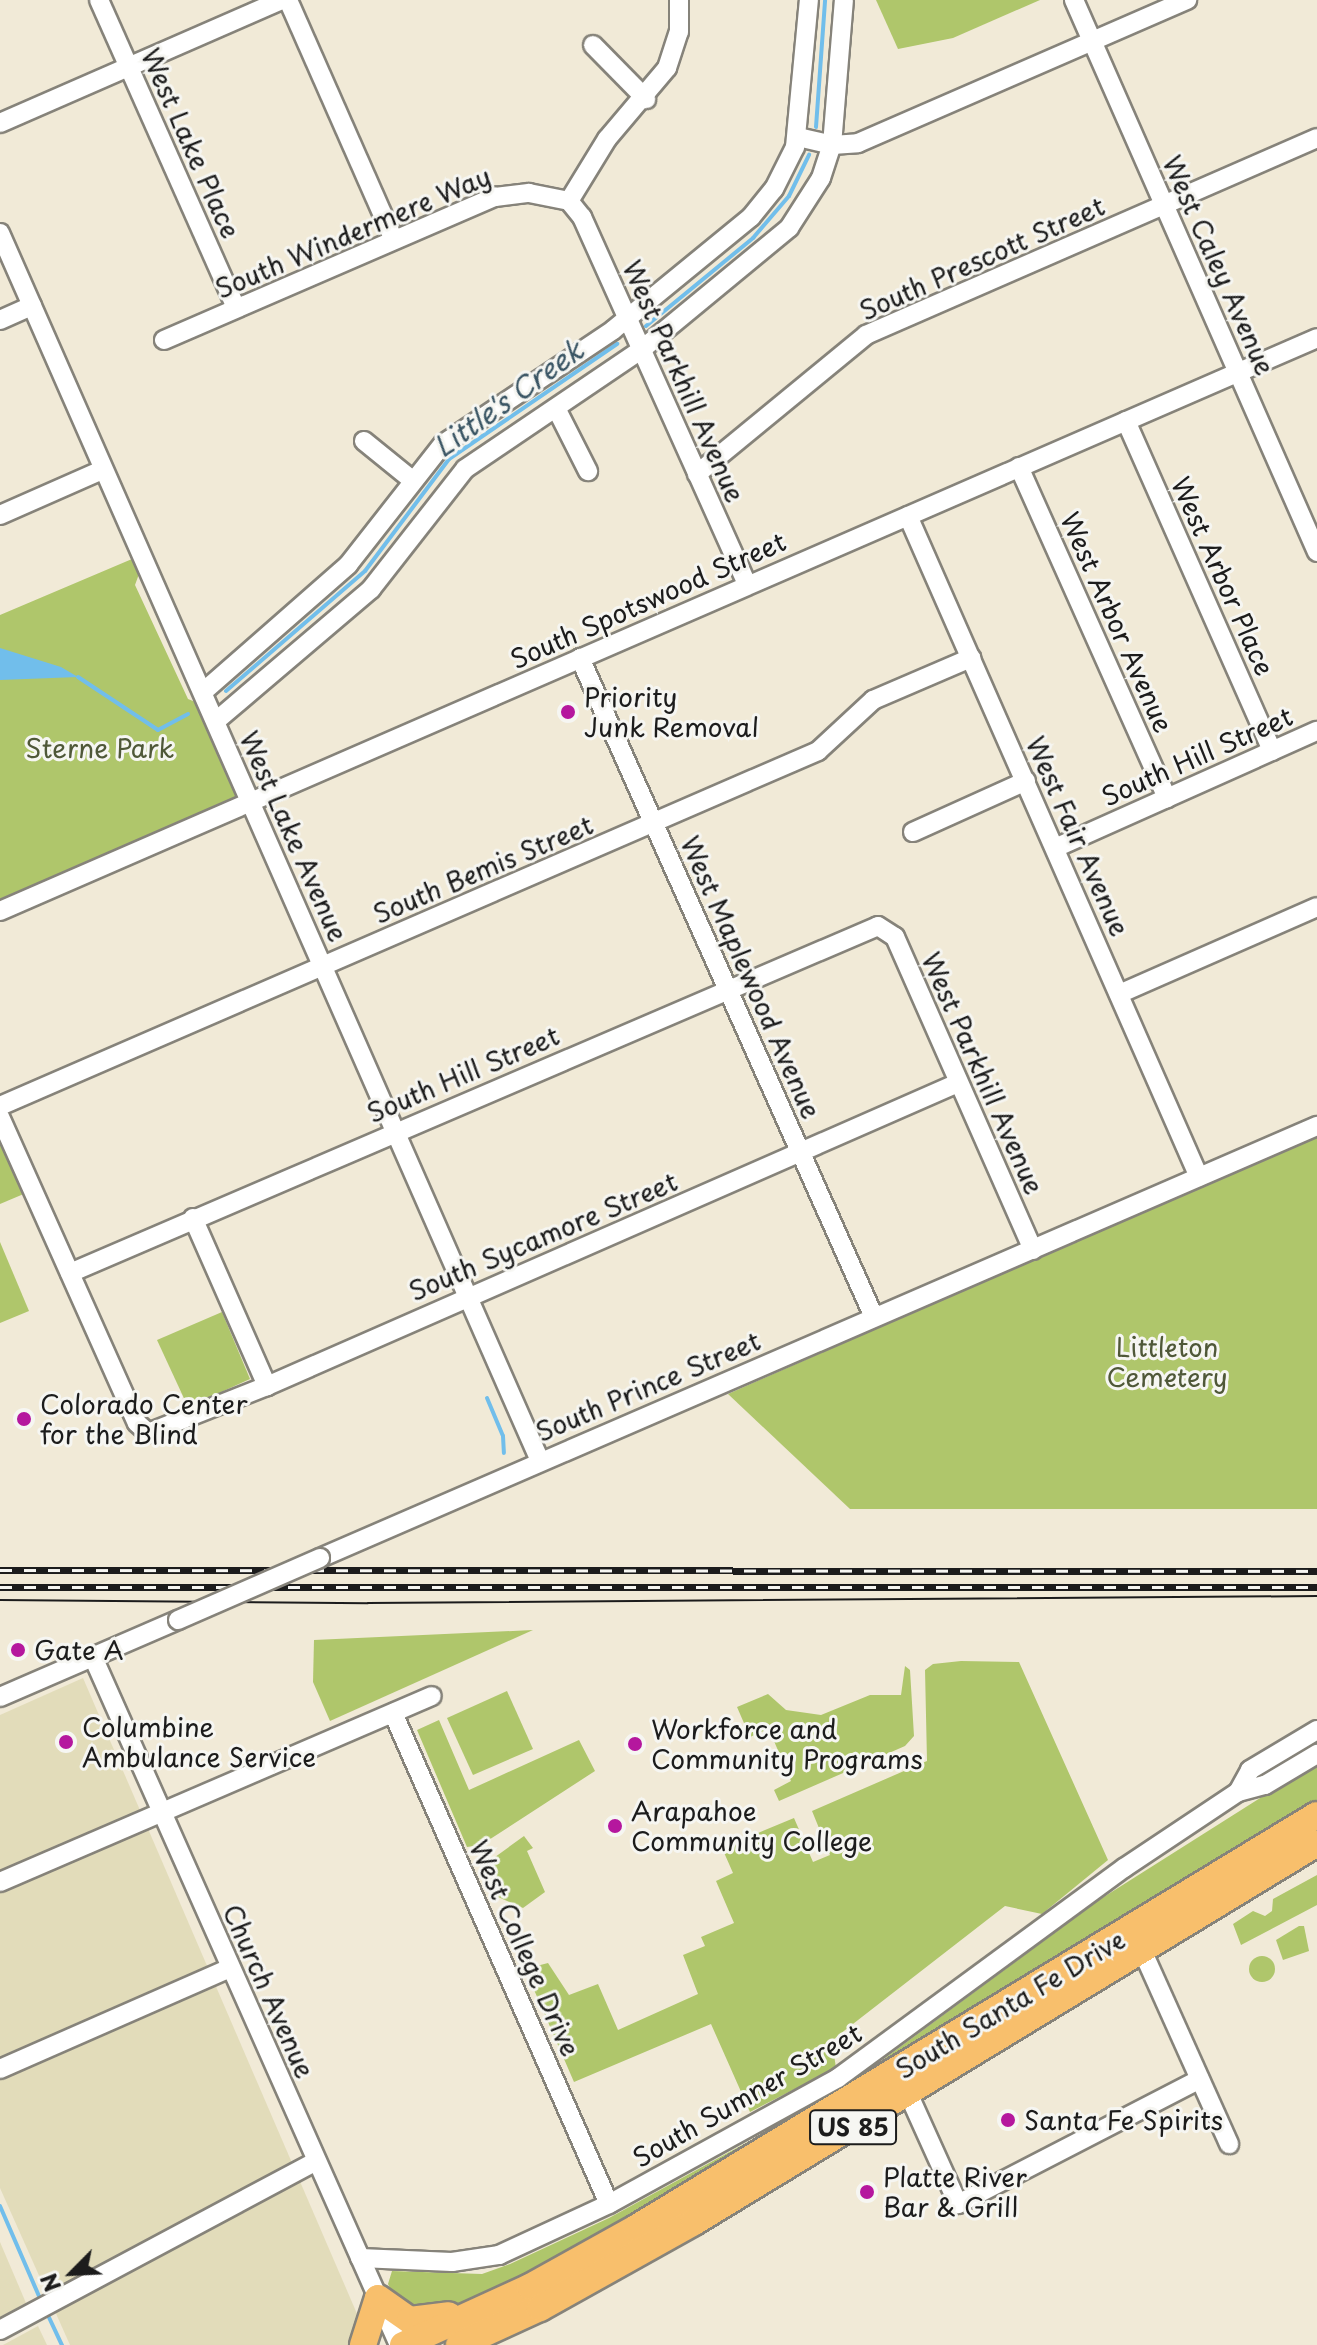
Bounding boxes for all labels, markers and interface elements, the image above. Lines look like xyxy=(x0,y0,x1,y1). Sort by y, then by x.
street label: West Lake Place xyxy=(135,44,247,242)
street label: West Caley Avenue xyxy=(1156,150,1282,380)
street label: South Windermere Way xyxy=(210,159,496,305)
street label: South Prescott Street xyxy=(853,189,1111,327)
street label: West Parkhill Avenue xyxy=(617,255,751,507)
water label: Little's Creek xyxy=(426,332,590,464)
street label: West Arbor Place xyxy=(1165,471,1281,681)
street label: West Arbor Avenue xyxy=(1054,507,1180,737)
street label: South Spotswood Street xyxy=(504,525,792,675)
place label: Priority Junk Removal xyxy=(584,681,760,742)
street label: South Hill Street xyxy=(1096,699,1298,813)
marker: Priority Junk Removal xyxy=(559,703,577,721)
street label: West Lake Avenue xyxy=(234,726,354,946)
street label: West Fair Avenue xyxy=(1020,731,1136,941)
park label: Sterne Park xyxy=(25,732,175,764)
street label: South Bemis Street xyxy=(366,808,600,930)
street label: West Maplewood Avenue xyxy=(674,830,828,1124)
street label: West Parkhill Avenue xyxy=(916,947,1050,1199)
street label: South Hill Street xyxy=(361,1019,565,1129)
street label: South Sycamore Street xyxy=(403,1165,683,1307)
street label: South Prince Street xyxy=(530,1324,766,1448)
park label: Littleton Cemetery xyxy=(1106,1331,1228,1392)
place label: Colorado Center for the Blind xyxy=(40,1388,246,1450)
marker: Colorado Center for the Blind xyxy=(15,1410,33,1428)
place label: Gate A xyxy=(34,1634,124,1666)
marker: Gate A xyxy=(9,1641,27,1659)
place label: Columbine Ambulance Service xyxy=(82,1711,318,1772)
place label: Workforce and Community Programs xyxy=(651,1713,924,1774)
marker: Columbine Ambulance Service xyxy=(57,1733,75,1751)
marker: Workforce and Community Programs xyxy=(626,1735,644,1753)
place label: Arapahoe Community College xyxy=(631,1795,874,1856)
marker: Arapahoe Community College xyxy=(606,1817,624,1835)
street label: West College Drive xyxy=(463,1835,587,2061)
street label: Church Avenue xyxy=(217,1899,321,2083)
street label: South Santa Fe Drive xyxy=(888,1922,1132,2086)
street label: South Sumner Street xyxy=(626,2016,868,2174)
place label: Santa Fe Spirits xyxy=(1024,2104,1223,2136)
road number: US 85 xyxy=(809,2107,897,2147)
marker: Santa Fe Spirits xyxy=(999,2111,1017,2129)
place label: Platte River Bar & Grill xyxy=(883,2161,1029,2222)
marker: Platte River Bar & Grill xyxy=(858,2183,876,2201)
north arrow xyxy=(32,2233,112,2313)
text: N xyxy=(31,2268,68,2298)

